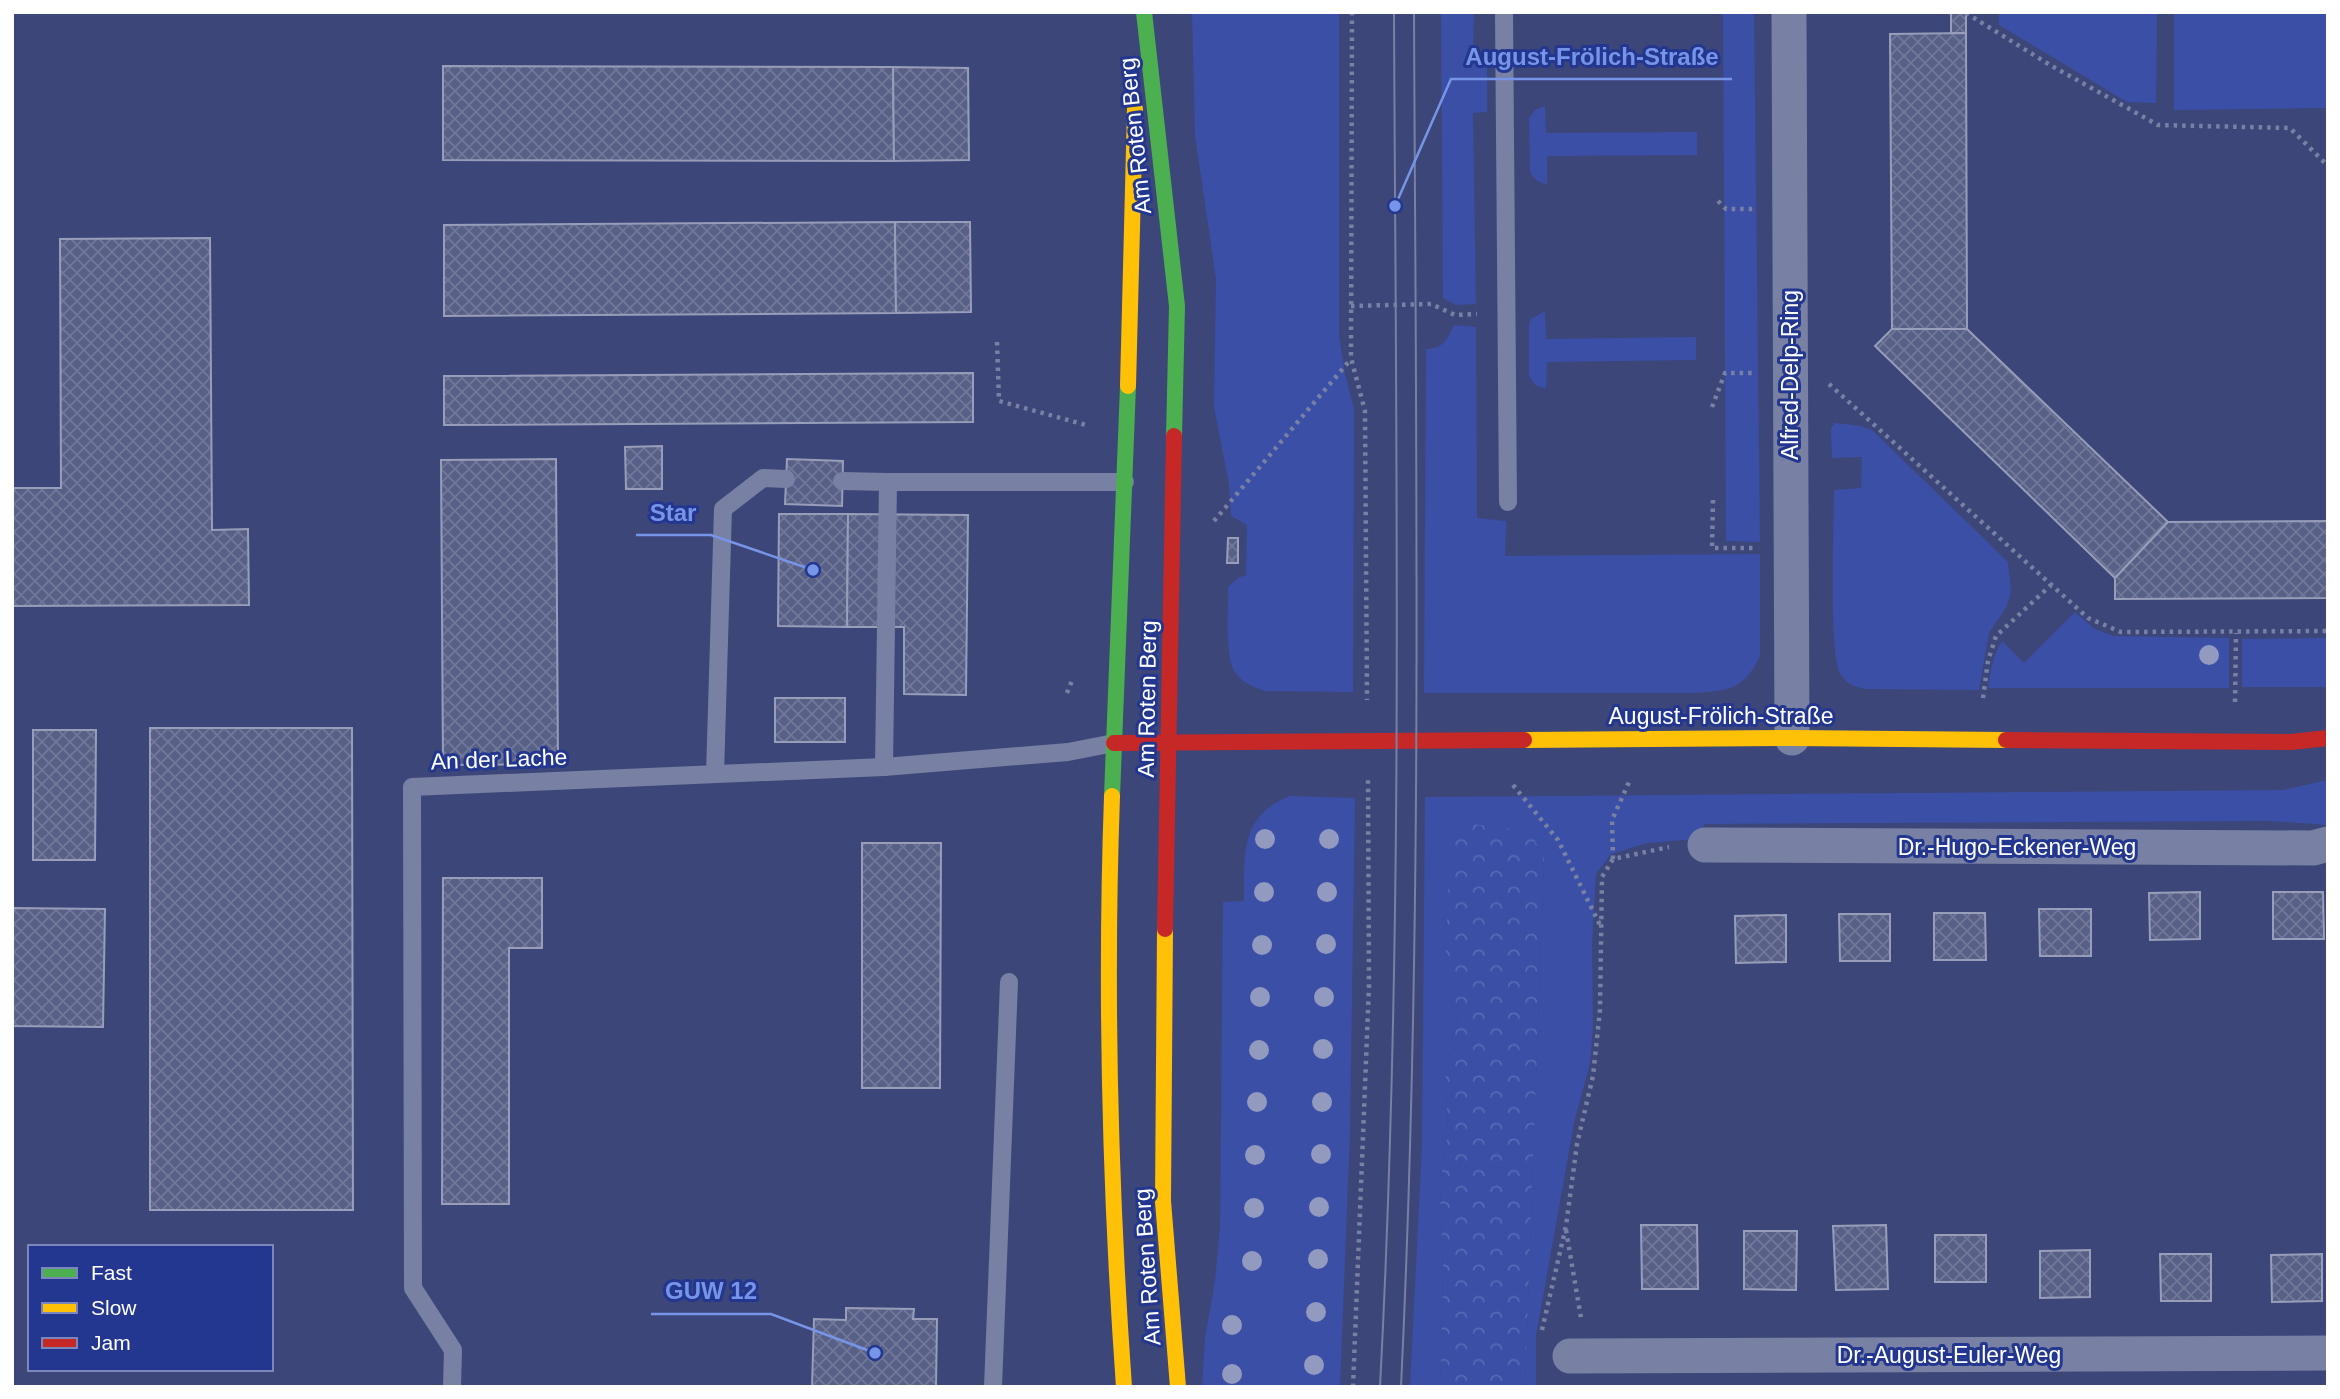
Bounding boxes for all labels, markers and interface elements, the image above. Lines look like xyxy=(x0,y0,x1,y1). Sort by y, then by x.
callout: August-Frölich-Straße xyxy=(1451,34,1732,79)
text: August-Frölich-Straße xyxy=(1465,43,1719,70)
street label: Am Roten Berg xyxy=(1114,56,1156,216)
street label: Alfred-Delp-Ring xyxy=(1777,290,1803,460)
callout: Star xyxy=(636,490,711,535)
text: Star xyxy=(650,499,696,526)
street label: Am Roten Berg xyxy=(1133,620,1161,778)
street label: August-Frölich-Straße xyxy=(1609,703,1833,729)
street label: An der Lache xyxy=(430,744,568,774)
street label: Dr.-Hugo-Eckener-Weg xyxy=(1898,834,2136,860)
street label: Am Roten Berg xyxy=(1129,1188,1165,1346)
legend xyxy=(28,1245,273,1371)
text: Fast xyxy=(91,1261,132,1284)
callout: GUW 12 xyxy=(651,1269,771,1314)
text: GUW 12 xyxy=(665,1277,757,1304)
text: Slow xyxy=(91,1296,137,1319)
text: Jam xyxy=(91,1331,131,1354)
street label: Dr.-August-Euler-Weg xyxy=(1837,1342,2061,1368)

